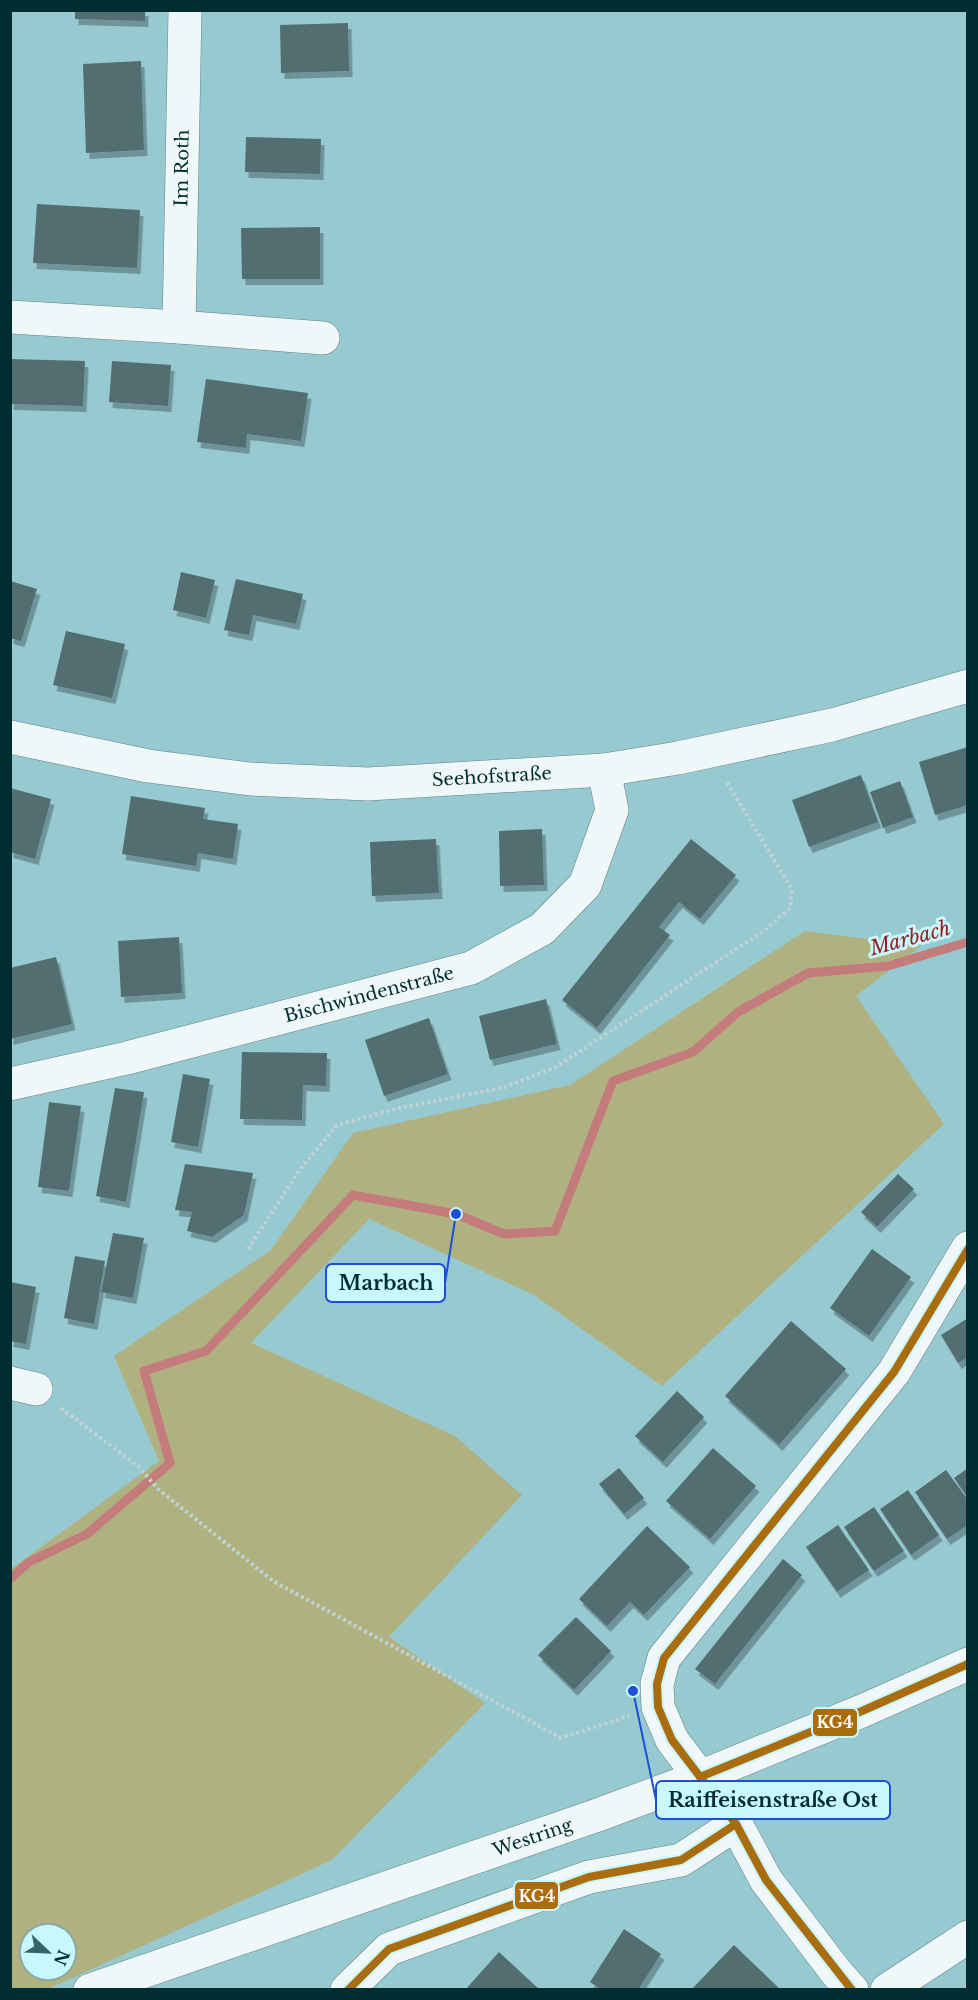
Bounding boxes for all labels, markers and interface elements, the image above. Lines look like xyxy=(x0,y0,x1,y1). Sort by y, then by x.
street label: Im Roth xyxy=(170,129,194,207)
street label: Seehofstraße xyxy=(431,762,552,791)
water label: Marbach xyxy=(866,916,953,961)
street label: Bischwindenstraße xyxy=(282,962,456,1027)
callout: Marbach xyxy=(326,1264,445,1302)
text: Marbach xyxy=(339,1271,434,1295)
line badge: KG4 xyxy=(812,1708,858,1737)
text: KG4 xyxy=(816,1712,854,1732)
callout: Raiffeisenstraße Ost xyxy=(656,1781,890,1819)
text: Raiffeisenstraße Ost xyxy=(668,1788,878,1812)
street label: Westring xyxy=(489,1814,576,1862)
line badge: KG4 xyxy=(514,1881,559,1910)
text: KG4 xyxy=(518,1886,556,1906)
north arrow xyxy=(18,1922,78,1982)
text: N xyxy=(50,1947,74,1969)

